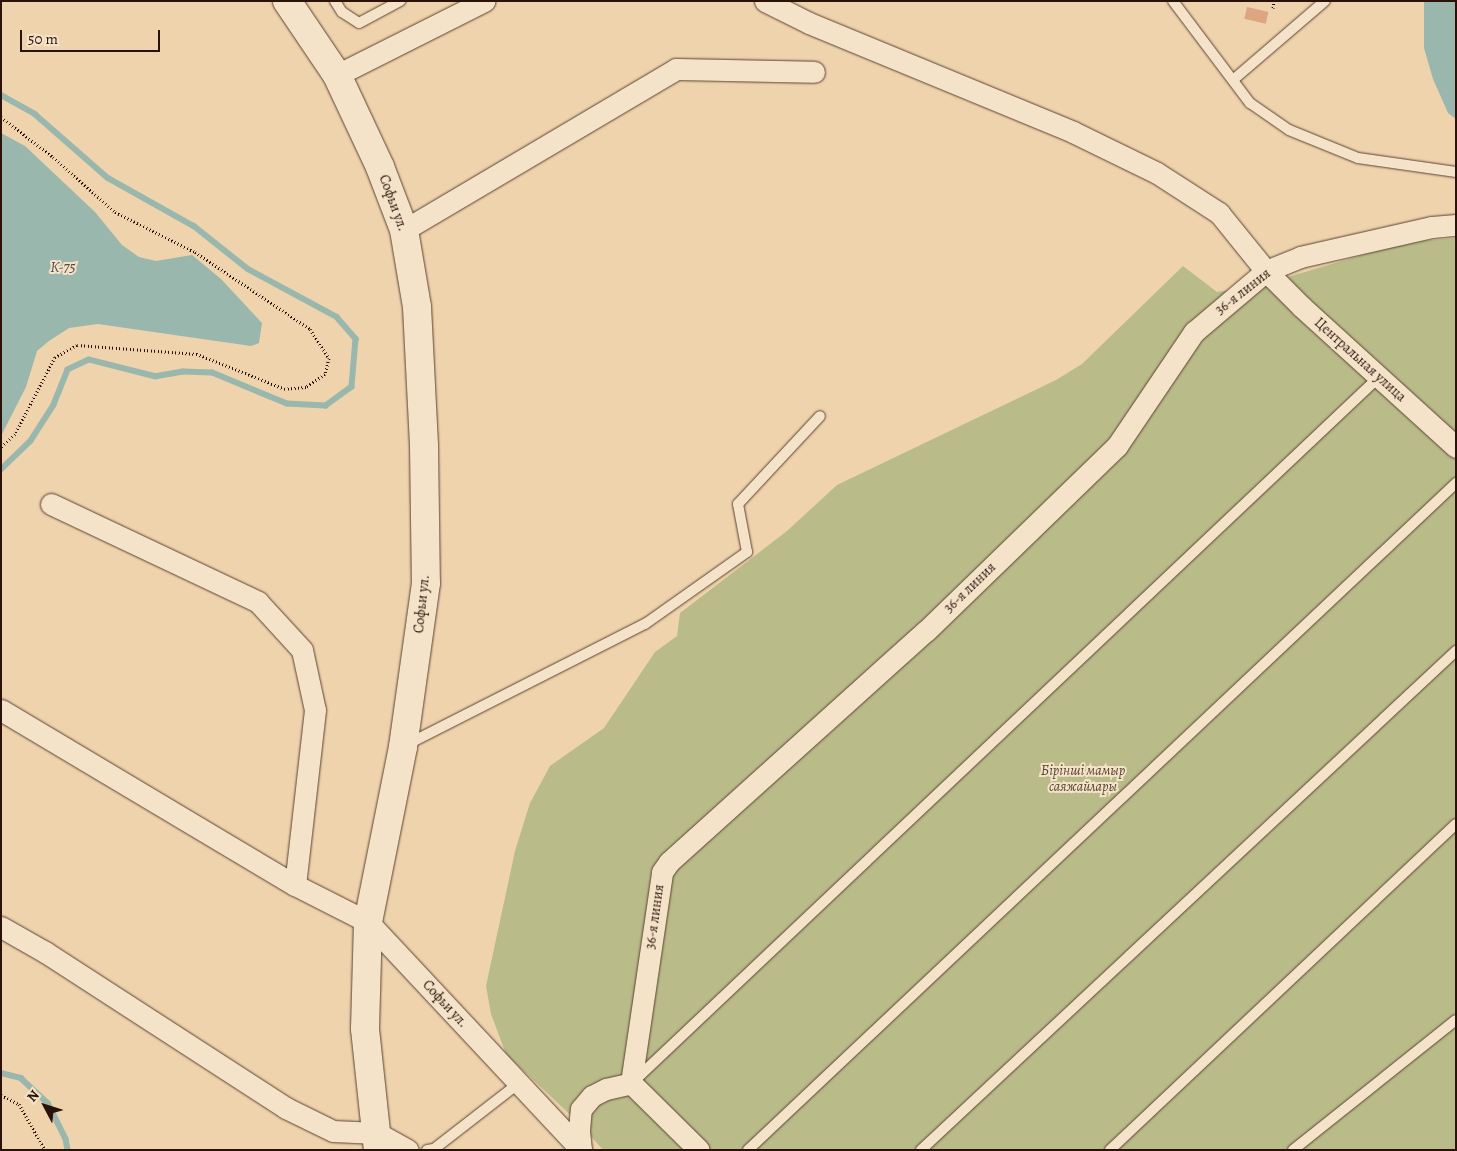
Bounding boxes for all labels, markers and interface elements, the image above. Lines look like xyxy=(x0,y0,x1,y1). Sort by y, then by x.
scale bar xyxy=(22,20,162,52)
text: 50 m xyxy=(28,29,58,49)
street label: Софьи ул. xyxy=(375,173,411,233)
water label: К-75 xyxy=(50,259,76,277)
street label: 36-я линия xyxy=(1212,265,1274,319)
street label: Центральная улица xyxy=(1311,314,1409,406)
street label: 36-я линия xyxy=(941,559,999,617)
street label: Софьи ул. xyxy=(411,574,433,634)
park label: Бірінші мамыр саяжайлары xyxy=(1041,763,1125,796)
street label: 36-я линия xyxy=(642,884,668,950)
street label: Софьи ул. xyxy=(419,977,471,1031)
north arrow xyxy=(20,1081,70,1131)
text: N xyxy=(23,1086,44,1106)

